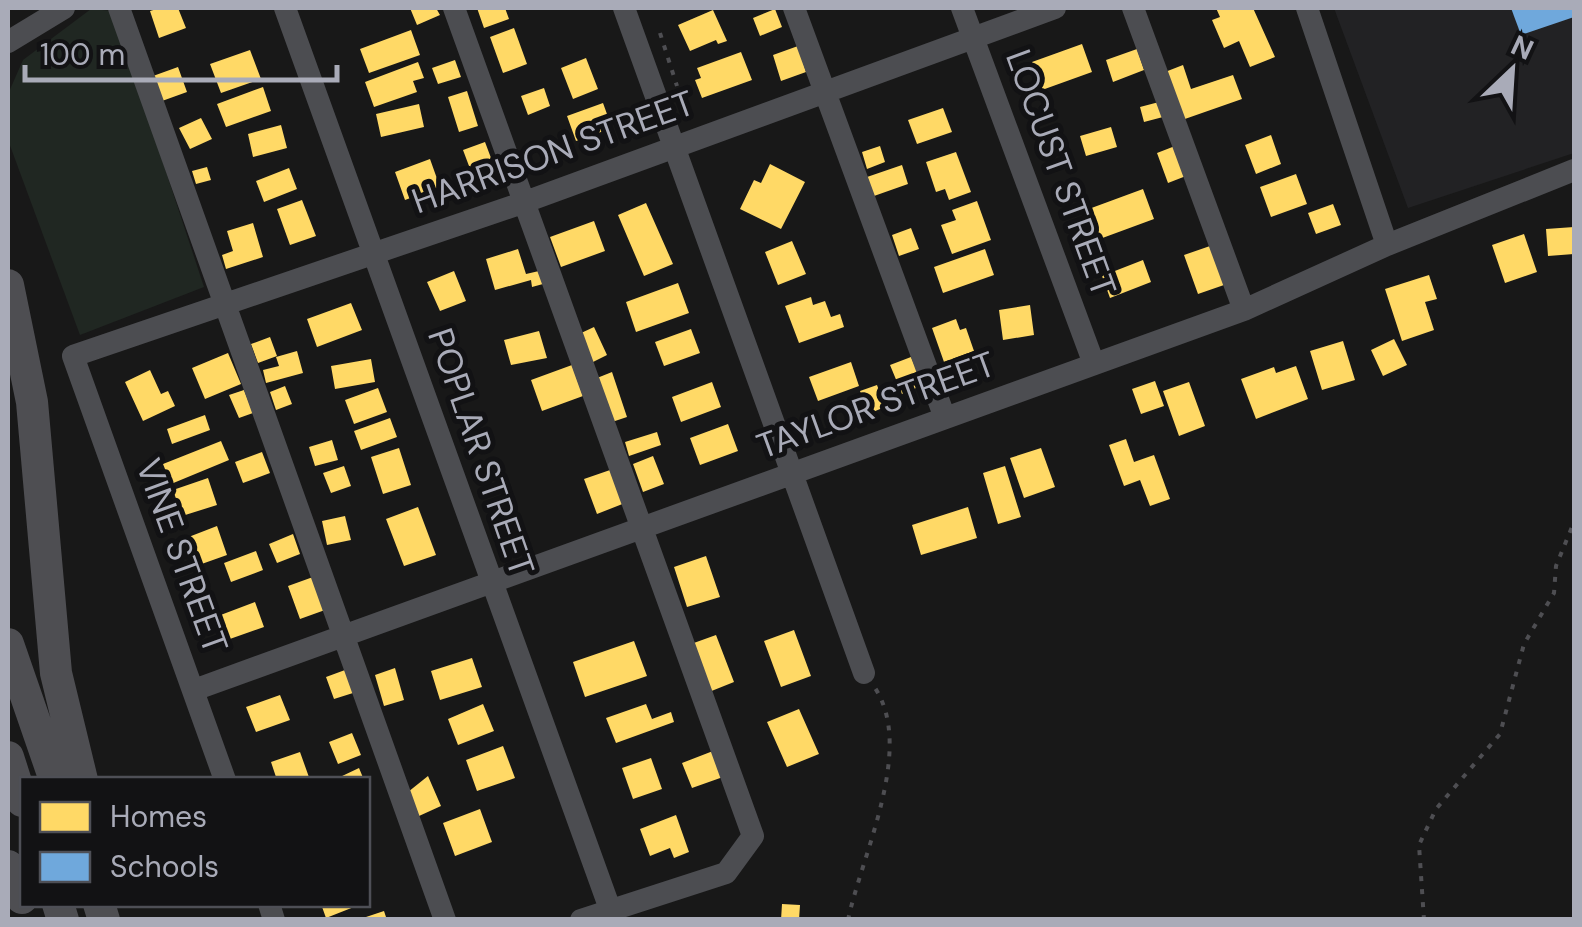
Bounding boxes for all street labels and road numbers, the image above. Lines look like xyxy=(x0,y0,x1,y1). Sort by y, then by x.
street label: LOCUST STREET xyxy=(995,43,1127,303)
street label: HARRISON STREET xyxy=(406,80,700,224)
street label: POPLAR STREET xyxy=(417,322,545,582)
street label: TAYLOR STREET xyxy=(750,341,1002,469)
street label: VINE STREET xyxy=(125,452,239,660)

